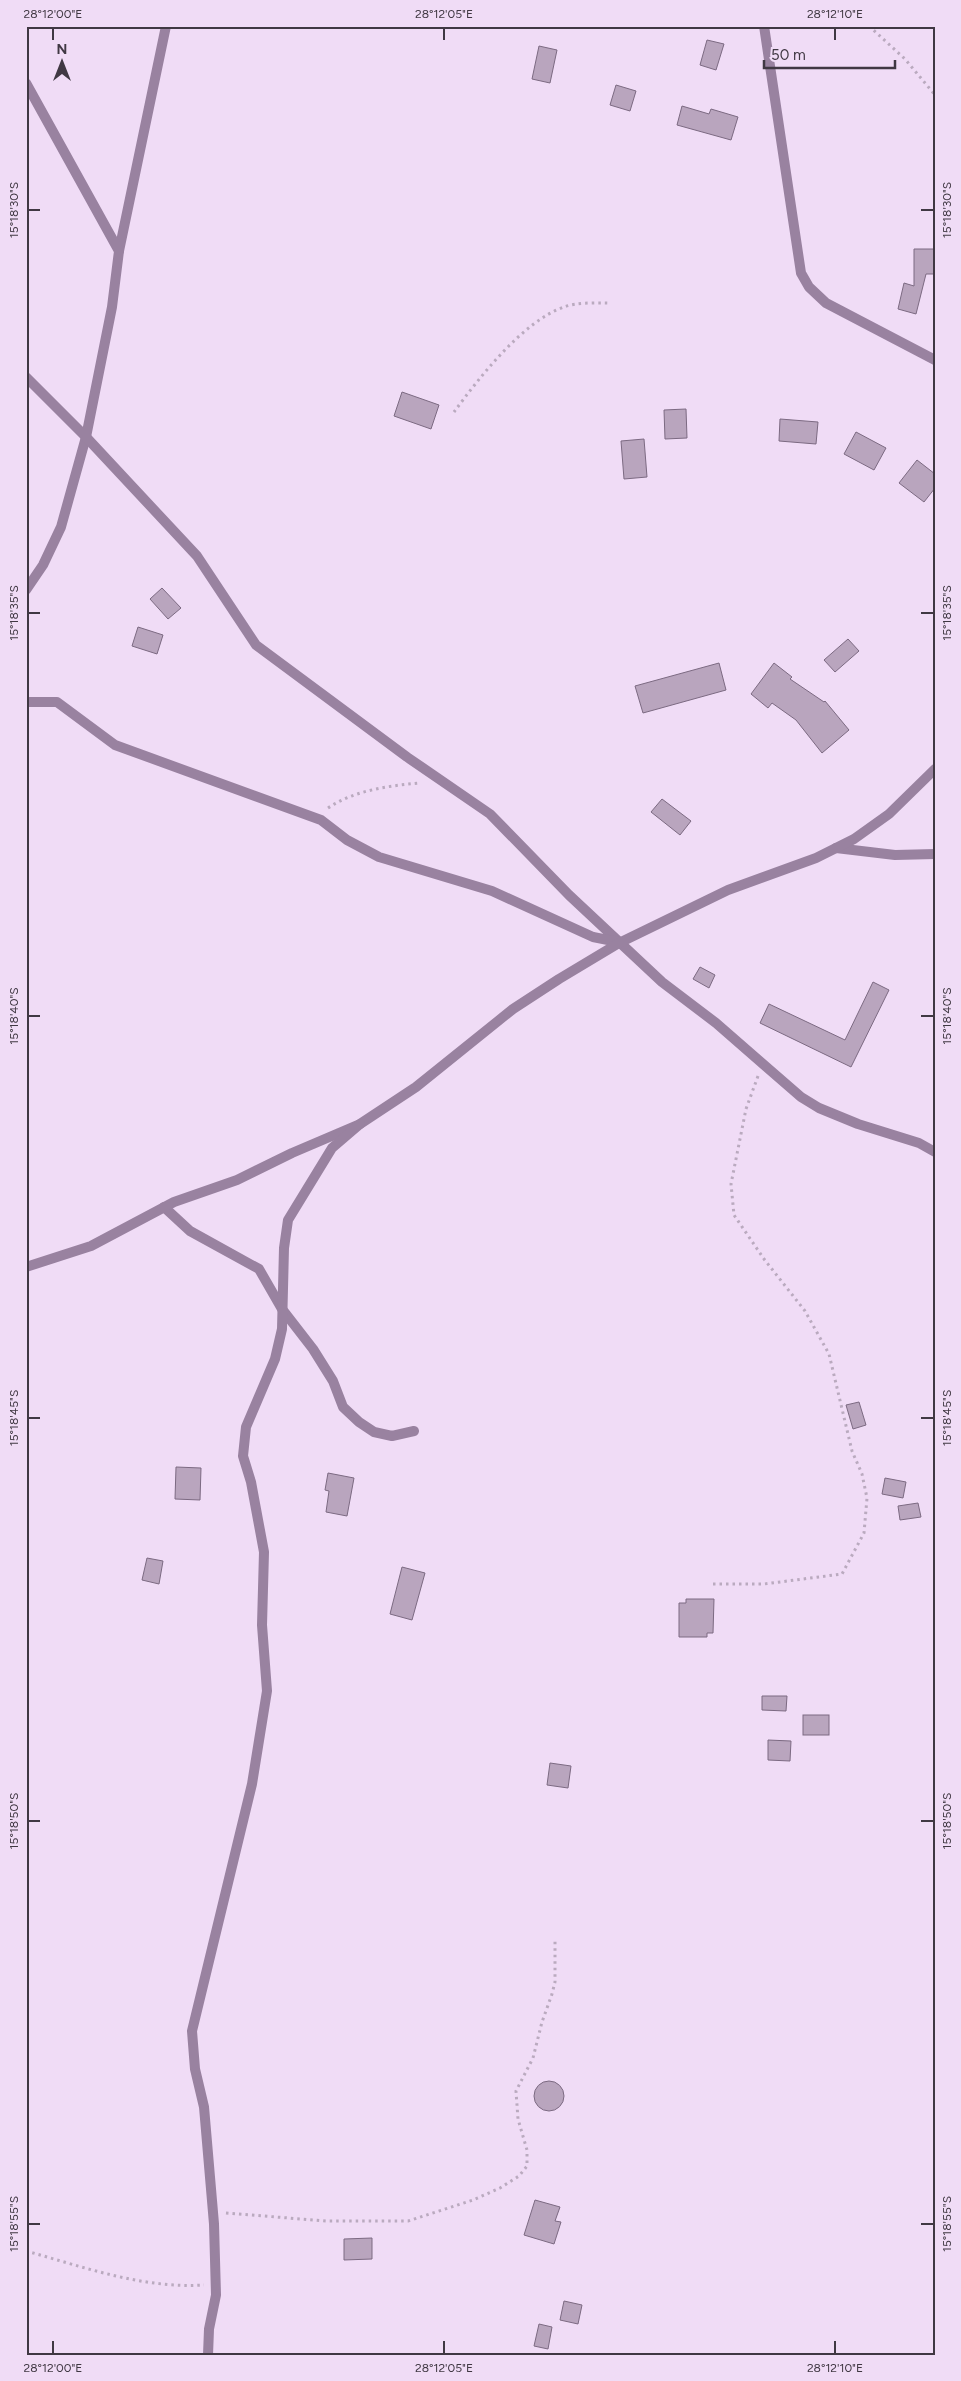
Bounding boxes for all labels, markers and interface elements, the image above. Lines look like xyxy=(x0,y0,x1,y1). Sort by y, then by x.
text: 28°12'00"E xyxy=(24,7,82,21)
text: 28°12'05"E xyxy=(415,7,473,21)
text: 28°12'10"E xyxy=(807,7,863,21)
north arrow xyxy=(38,38,88,88)
scale bar xyxy=(764,38,895,70)
text: N xyxy=(57,41,67,58)
text: 50 m xyxy=(771,46,806,64)
text: 15°18'30"S xyxy=(7,182,21,238)
text: 15°18'30"S xyxy=(940,182,954,238)
text: 15°18'35"S xyxy=(7,585,21,641)
text: 15°18'35"S xyxy=(940,585,954,641)
text: 15°18'40"S xyxy=(7,987,21,1045)
text: 15°18'40"S xyxy=(940,987,954,1045)
text: 15°18'45"S xyxy=(7,1390,21,1446)
text: 15°18'45"S xyxy=(940,1390,954,1446)
text: 15°18'50"S xyxy=(7,1793,21,1849)
text: 15°18'50"S xyxy=(940,1793,954,1849)
text: 15°18'55"S xyxy=(7,2196,21,2252)
text: 15°18'55"S xyxy=(940,2196,954,2252)
text: 28°12'00"E xyxy=(24,2361,82,2375)
text: 28°12'05"E xyxy=(415,2361,473,2375)
text: 28°12'10"E xyxy=(807,2361,863,2375)

